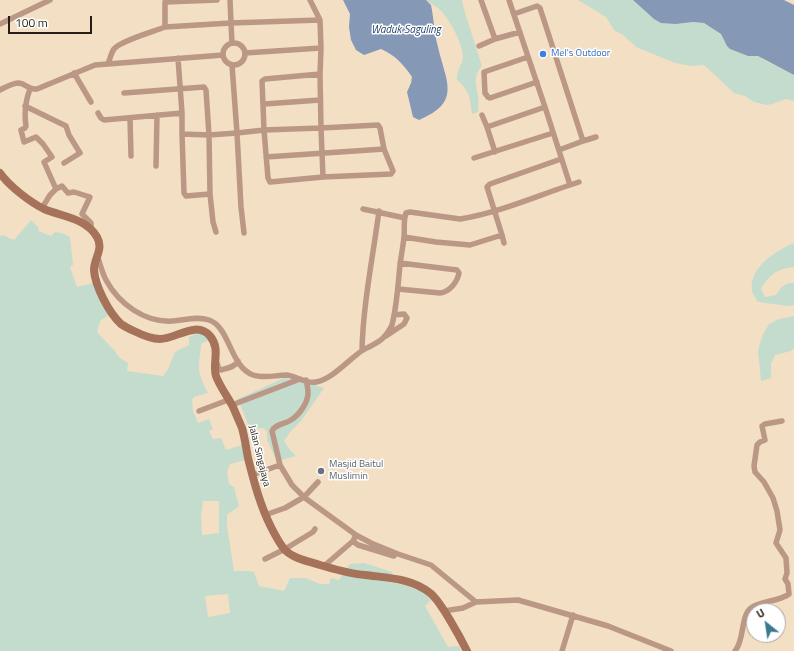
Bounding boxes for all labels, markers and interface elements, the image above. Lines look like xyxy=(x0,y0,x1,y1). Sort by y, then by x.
scale bar xyxy=(10,8,94,34)
text: 100 m xyxy=(15,13,48,32)
water label: Waduk Saguling xyxy=(371,23,441,37)
place label: Mel's Outdoor xyxy=(551,48,610,60)
marker: Mel's Outdoor xyxy=(538,49,548,59)
street label: Jalan Singajaya xyxy=(246,424,272,488)
place label: Masjid Baitul Muslimin xyxy=(329,459,383,482)
marker: Masjid Baitul Muslimin xyxy=(316,466,326,476)
north arrow xyxy=(746,603,786,643)
text: U xyxy=(753,605,768,622)

